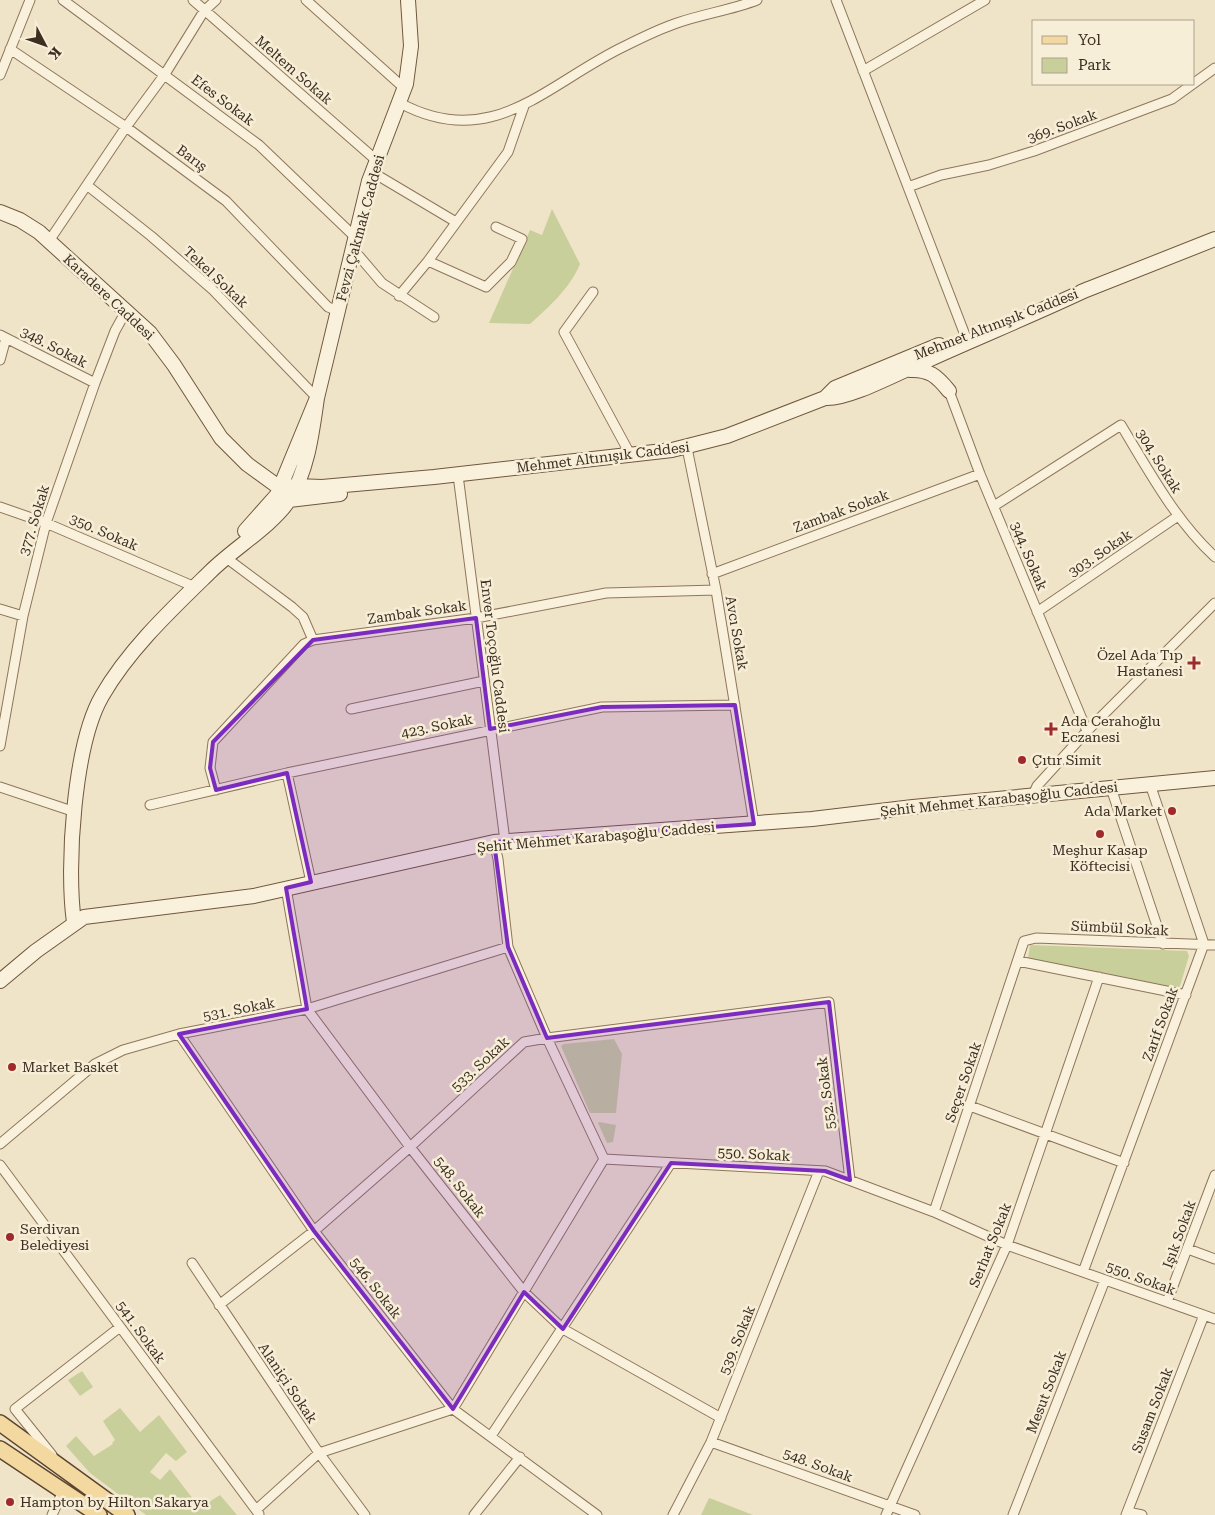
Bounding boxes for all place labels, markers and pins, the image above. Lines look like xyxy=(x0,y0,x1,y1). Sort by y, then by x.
place label: Özel Ada Tıp Hastanesi xyxy=(1097,647,1184,679)
marker: Özel Ada Tıp Hastanesi xyxy=(1187,656,1201,670)
place label: Ada Cerahoğlu Eczanesi xyxy=(1061,713,1161,745)
marker: Ada Cerahoğlu Eczanesi xyxy=(1045,723,1057,735)
place label: Çıtır Simit xyxy=(1032,752,1101,768)
marker: Çıtır Simit xyxy=(1016,754,1028,766)
place label: Ada Market xyxy=(1084,803,1162,819)
marker: Ada Market xyxy=(1166,805,1178,817)
marker: Meşhur Kasap Köftecisi xyxy=(1094,828,1106,840)
place label: Meşhur Kasap Köftecisi xyxy=(1052,842,1148,874)
place label: Market Basket xyxy=(22,1059,118,1075)
marker: Market Basket xyxy=(6,1061,18,1073)
place label: Serdivan Belediyesi xyxy=(20,1221,90,1253)
marker: Serdivan Belediyesi xyxy=(4,1231,16,1243)
place label: Hampton by Hilton Sakarya xyxy=(20,1494,209,1510)
marker: Hampton by Hilton Sakarya xyxy=(4,1496,16,1508)

